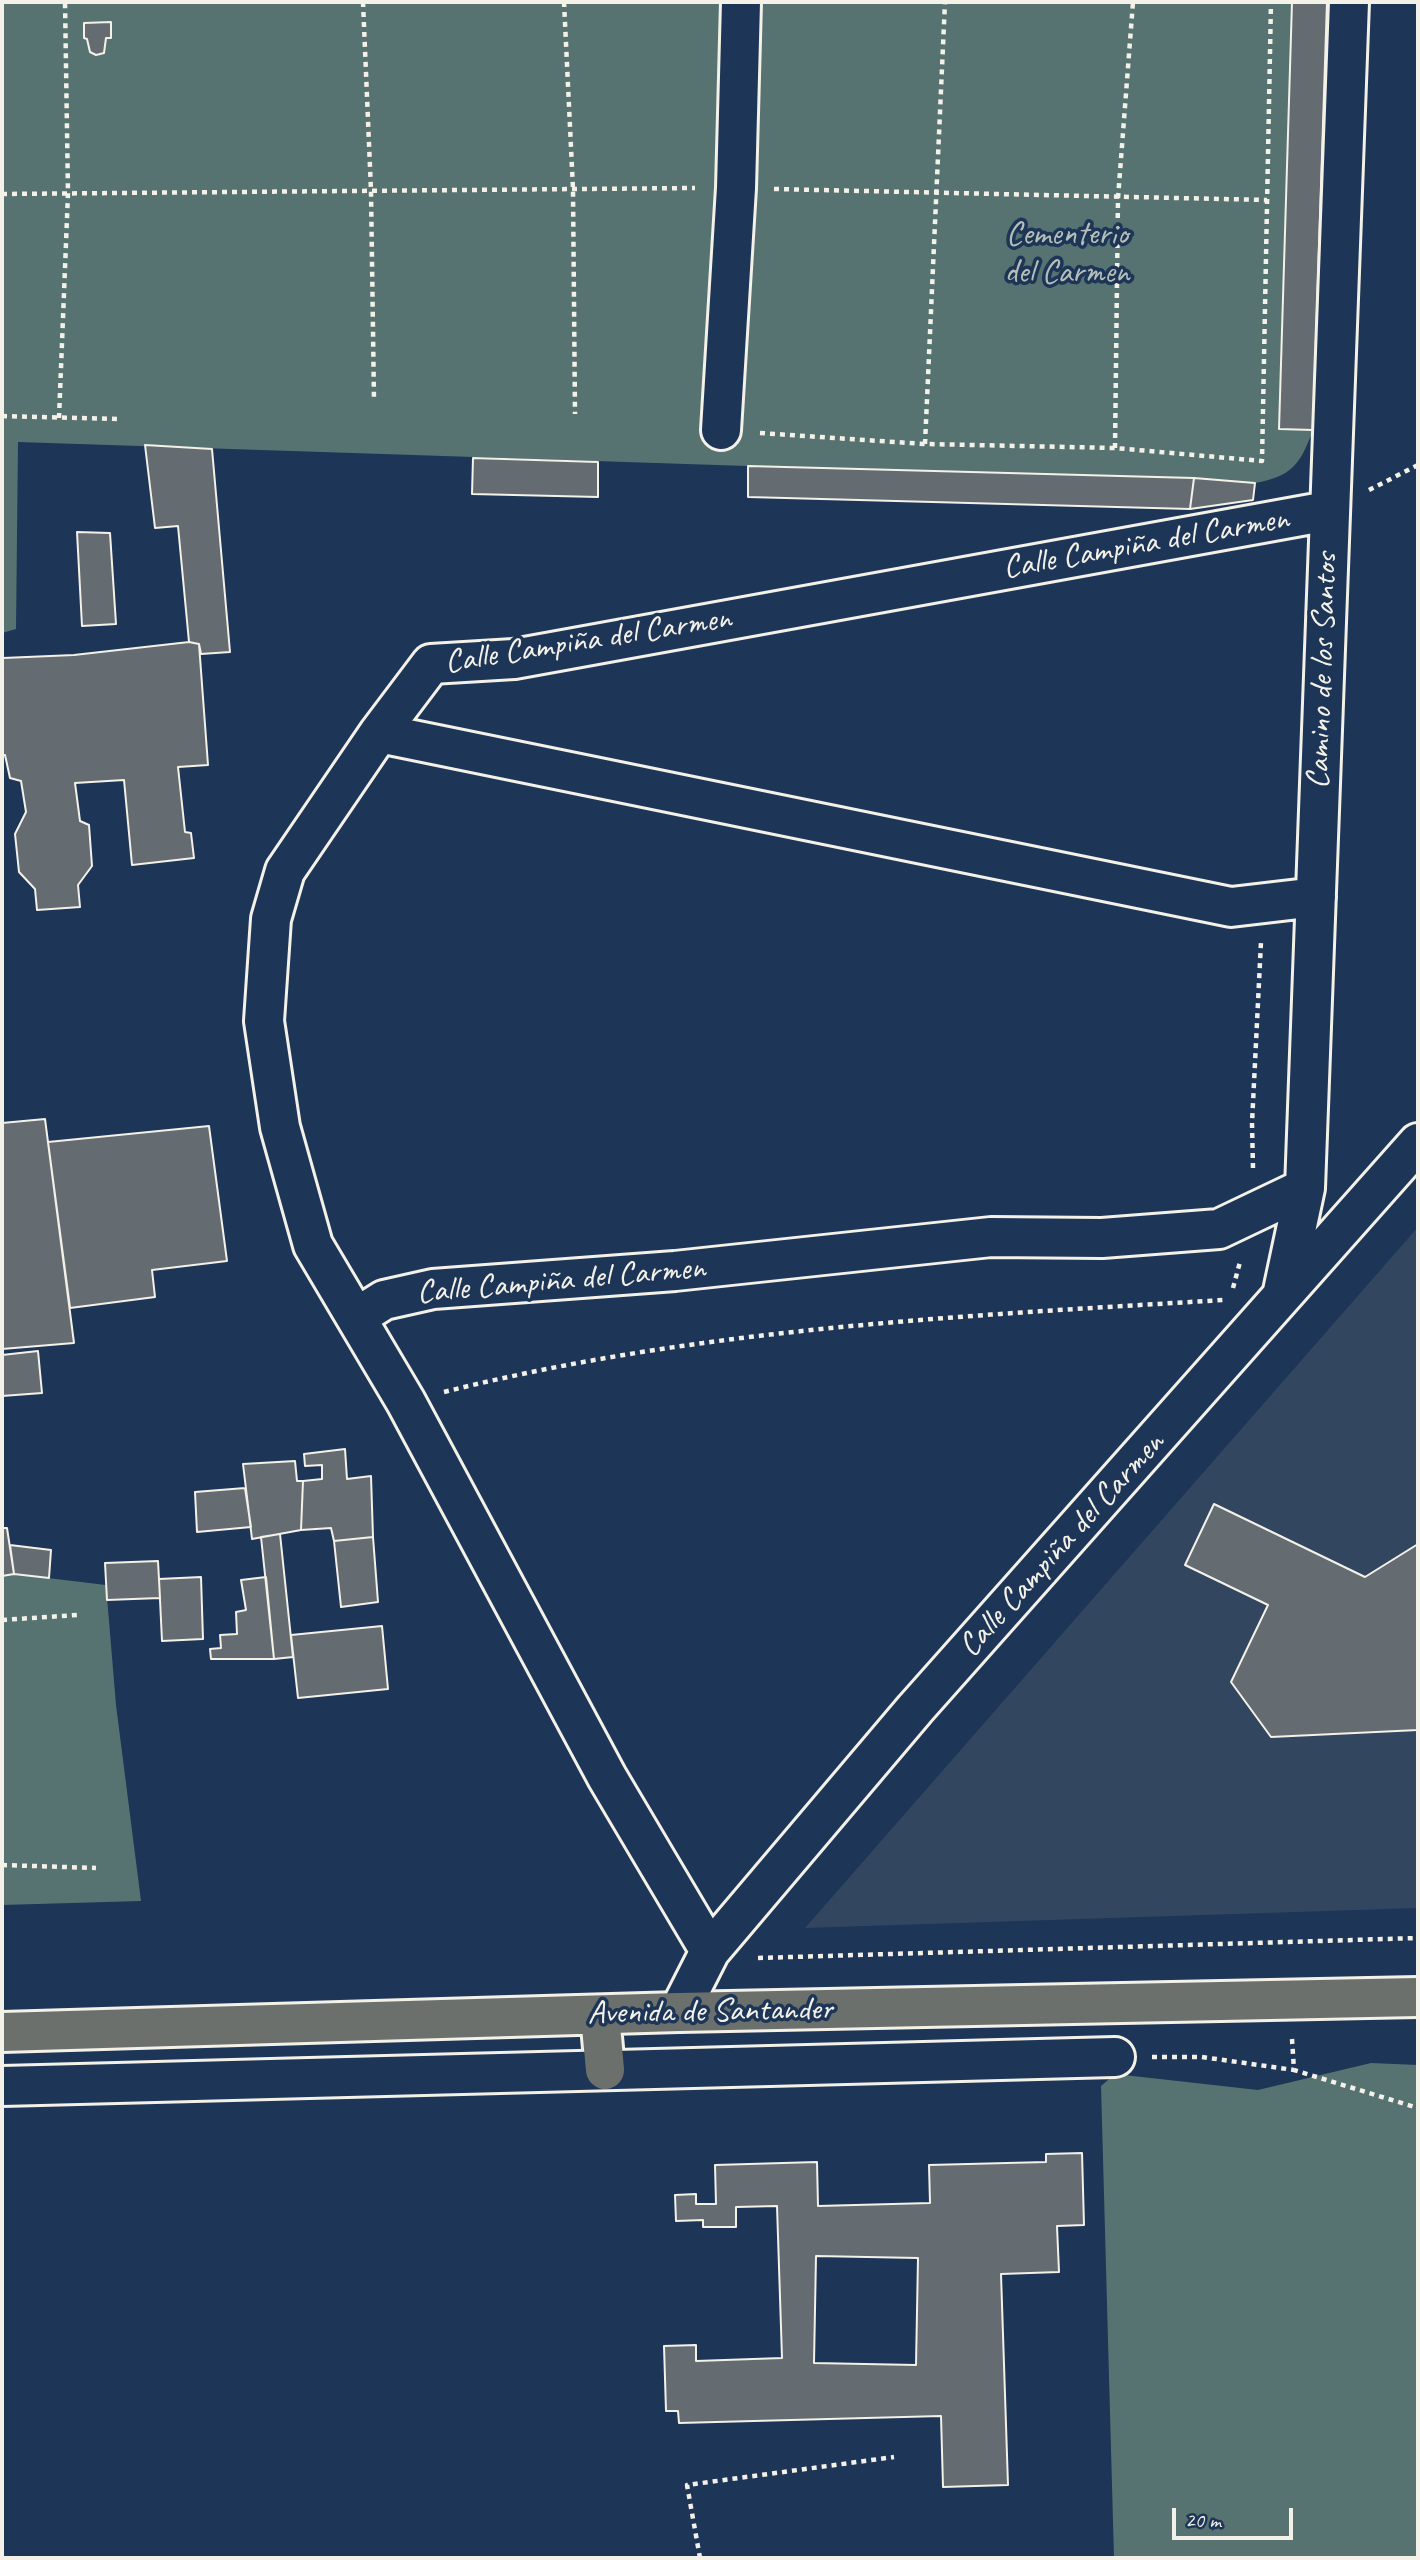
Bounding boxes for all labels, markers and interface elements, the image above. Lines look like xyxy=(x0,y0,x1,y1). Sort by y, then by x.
park label: Cementerio del Carmen xyxy=(1005,215,1129,293)
street label: Calle Campiña del Carmen xyxy=(1000,499,1292,589)
street label: Camino de los Santos xyxy=(1299,552,1347,790)
street label: Calle Campiña del Carmen xyxy=(442,599,734,683)
street label: Calle Campiña del Carmen xyxy=(415,1249,707,1313)
street label: Calle Campiña del Carmen xyxy=(951,1424,1173,1666)
street label: Avenida de Santander xyxy=(587,1990,833,2034)
scale bar xyxy=(1175,2494,1296,2538)
text: 20 m xyxy=(1185,2507,1221,2533)

